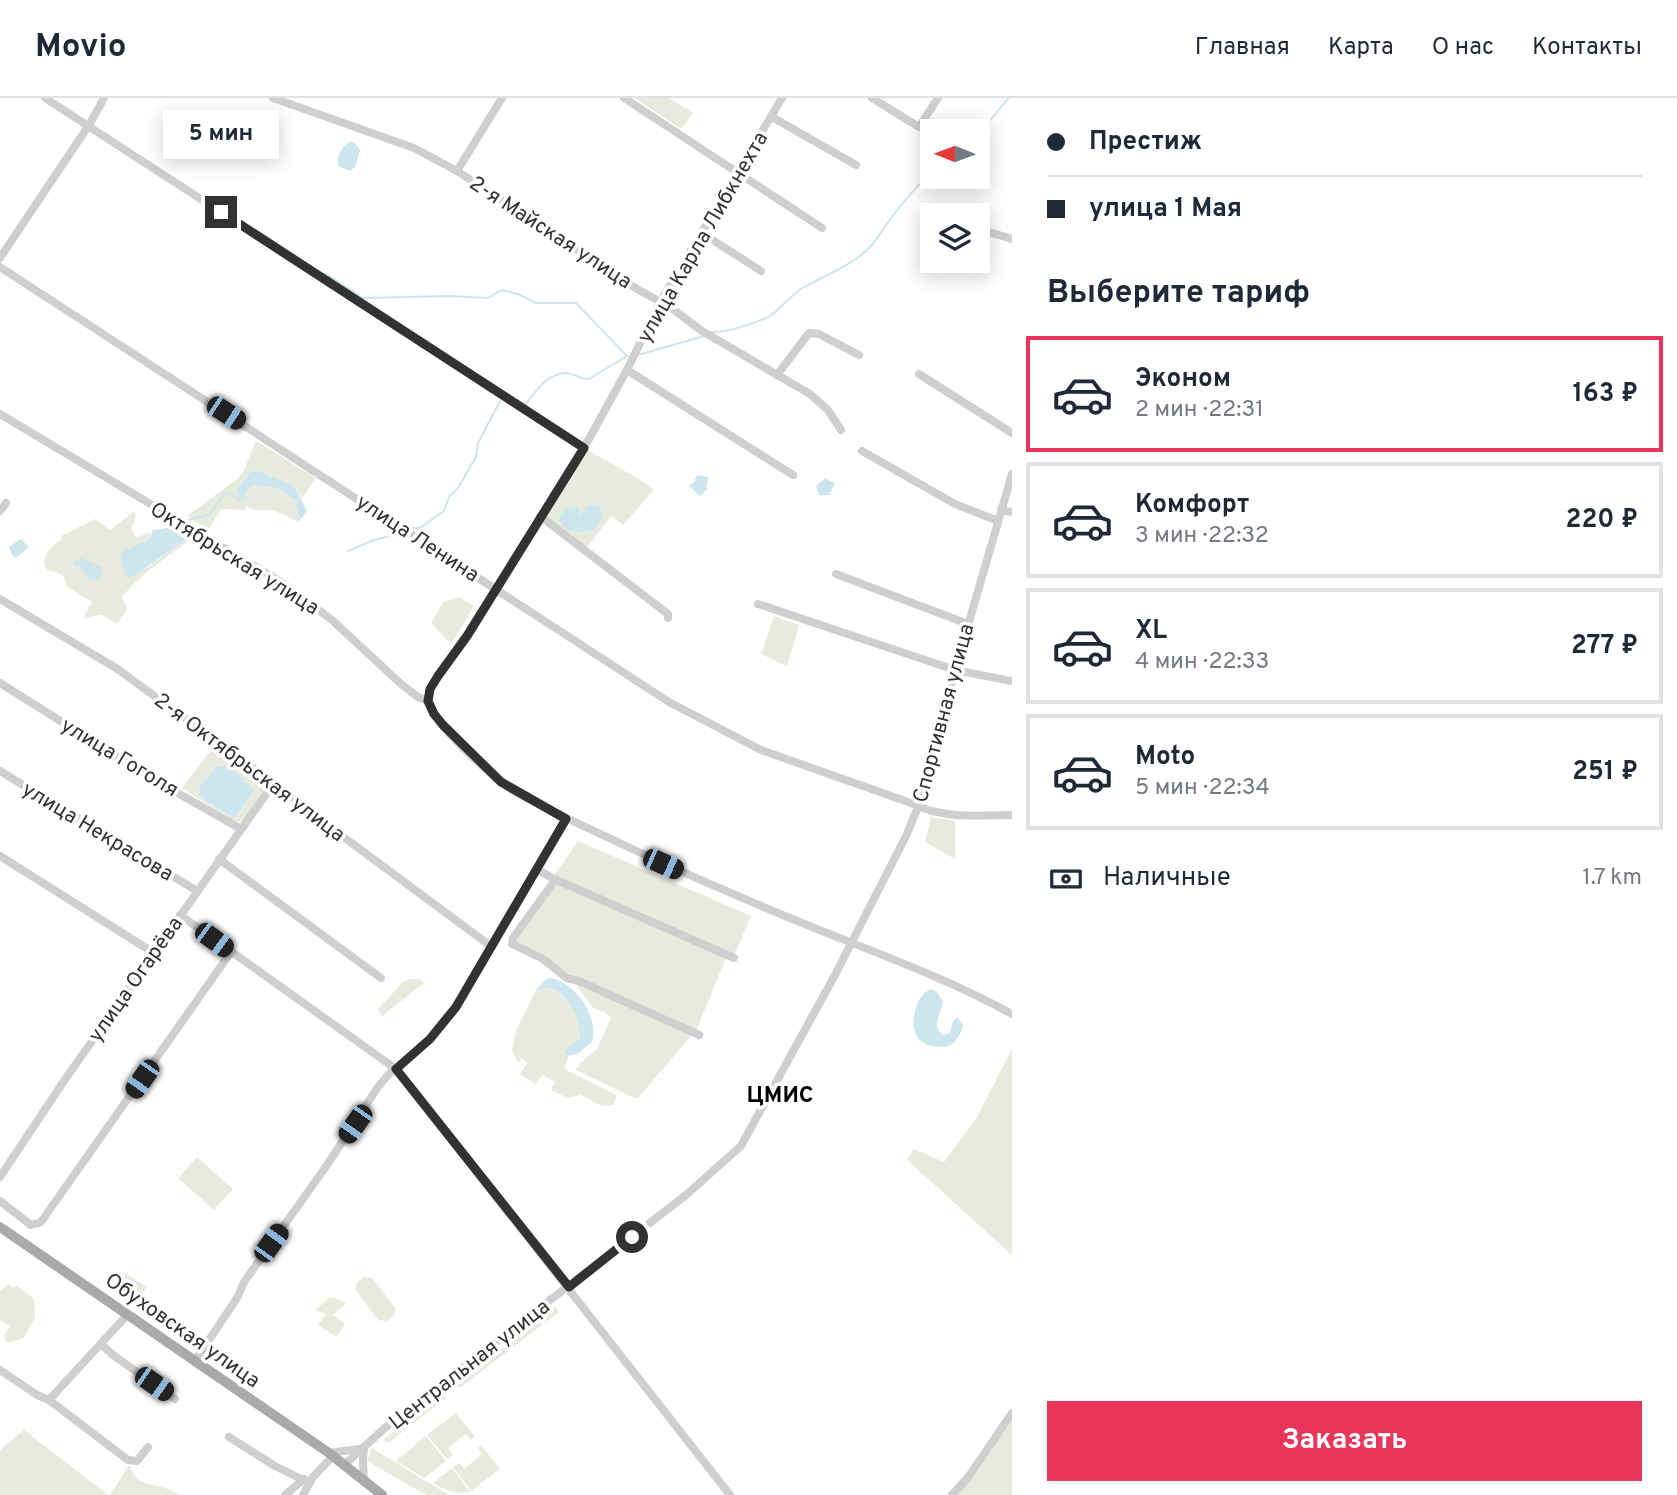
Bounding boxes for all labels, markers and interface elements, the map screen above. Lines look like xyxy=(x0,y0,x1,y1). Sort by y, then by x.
text: Movio xyxy=(35,27,126,69)
text: Главная xyxy=(1195,33,1290,63)
text: Карта xyxy=(1328,33,1394,63)
text: О нас xyxy=(1432,33,1494,63)
text: Контакты xyxy=(1532,33,1642,63)
callout: 5 мин xyxy=(163,110,279,159)
north arrow xyxy=(920,119,990,189)
map controls xyxy=(920,119,990,273)
text: 5 мин xyxy=(189,120,253,149)
text: Престиж xyxy=(1089,126,1202,159)
street label: улица Карла Либкнехта xyxy=(632,127,775,348)
street label: 2-я Майская улица xyxy=(464,171,637,296)
text: улица 1 Мая xyxy=(1089,193,1242,226)
route end xyxy=(205,196,237,228)
button: layers xyxy=(920,203,990,273)
text: Выберите тариф xyxy=(1047,274,1310,314)
icon: car xyxy=(1051,363,1114,426)
text: Эконом xyxy=(1135,363,1231,396)
text: 163 ₽ xyxy=(1572,378,1638,411)
car xyxy=(203,393,250,433)
text: 2 мин · 22:31 xyxy=(1135,396,1264,425)
street label: улица Ленина xyxy=(350,489,484,589)
icon: car xyxy=(1051,489,1114,552)
text: Комфорт xyxy=(1135,489,1249,522)
street label: Октябрьская улица xyxy=(145,496,324,622)
text: 220 ₽ xyxy=(1566,504,1638,537)
text: 3 мин · 22:32 xyxy=(1135,522,1269,551)
icon: car xyxy=(1051,615,1114,678)
text: XL xyxy=(1135,615,1167,648)
street label: Спортивная улица xyxy=(908,621,981,806)
text: 277 ₽ xyxy=(1571,630,1638,663)
text: 4 мин · 22:33 xyxy=(1135,648,1269,677)
street label: 2-я Октябрьская улица xyxy=(148,688,350,849)
street label: улица Гоголя xyxy=(55,713,183,804)
icon: car xyxy=(1051,741,1114,804)
text: Moto xyxy=(1135,741,1195,774)
text: 251 ₽ xyxy=(1572,756,1638,789)
text: 5 мин · 22:34 xyxy=(1135,774,1270,803)
street label: улица Некрасова xyxy=(17,776,178,888)
car xyxy=(640,846,687,882)
icon: cash xyxy=(1047,860,1085,898)
text: Наличные xyxy=(1103,862,1231,895)
text: 1.7 km xyxy=(1582,864,1642,893)
street label: улица Огарёва xyxy=(83,912,190,1048)
car xyxy=(191,919,238,961)
car xyxy=(122,1056,163,1102)
district label: ЦМИС xyxy=(746,1082,814,1111)
car xyxy=(335,1101,376,1147)
car xyxy=(251,1220,292,1266)
route start xyxy=(616,1221,648,1253)
street label: Обуховская улица xyxy=(99,1268,265,1395)
street label: Центральная улица xyxy=(384,1294,556,1436)
car xyxy=(131,1363,178,1405)
button: Заказать xyxy=(1047,1401,1642,1481)

